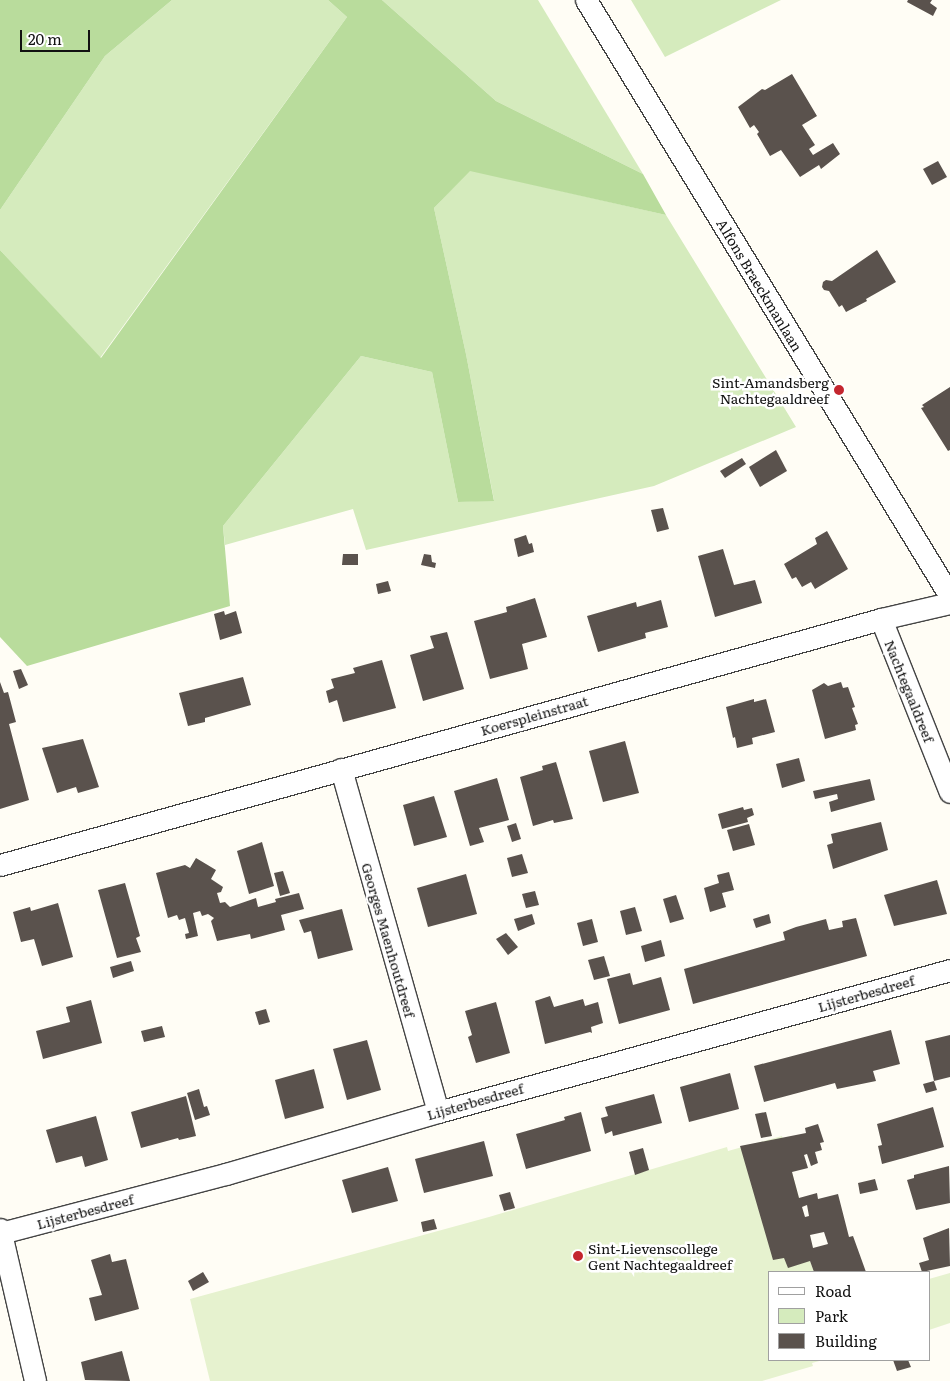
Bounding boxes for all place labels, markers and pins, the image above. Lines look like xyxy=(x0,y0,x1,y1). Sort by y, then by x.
place label: Sint-Amandsberg Nachtegaaldreef xyxy=(712,374,829,407)
marker: Sint-Amandsberg Nachtegaaldreef xyxy=(833,384,845,396)
place label: Sint-Lievenscollege Gent Nachtegaaldreef xyxy=(588,1240,732,1272)
marker: Sint-Lievenscollege Gent Nachtegaaldreef xyxy=(572,1250,584,1262)

